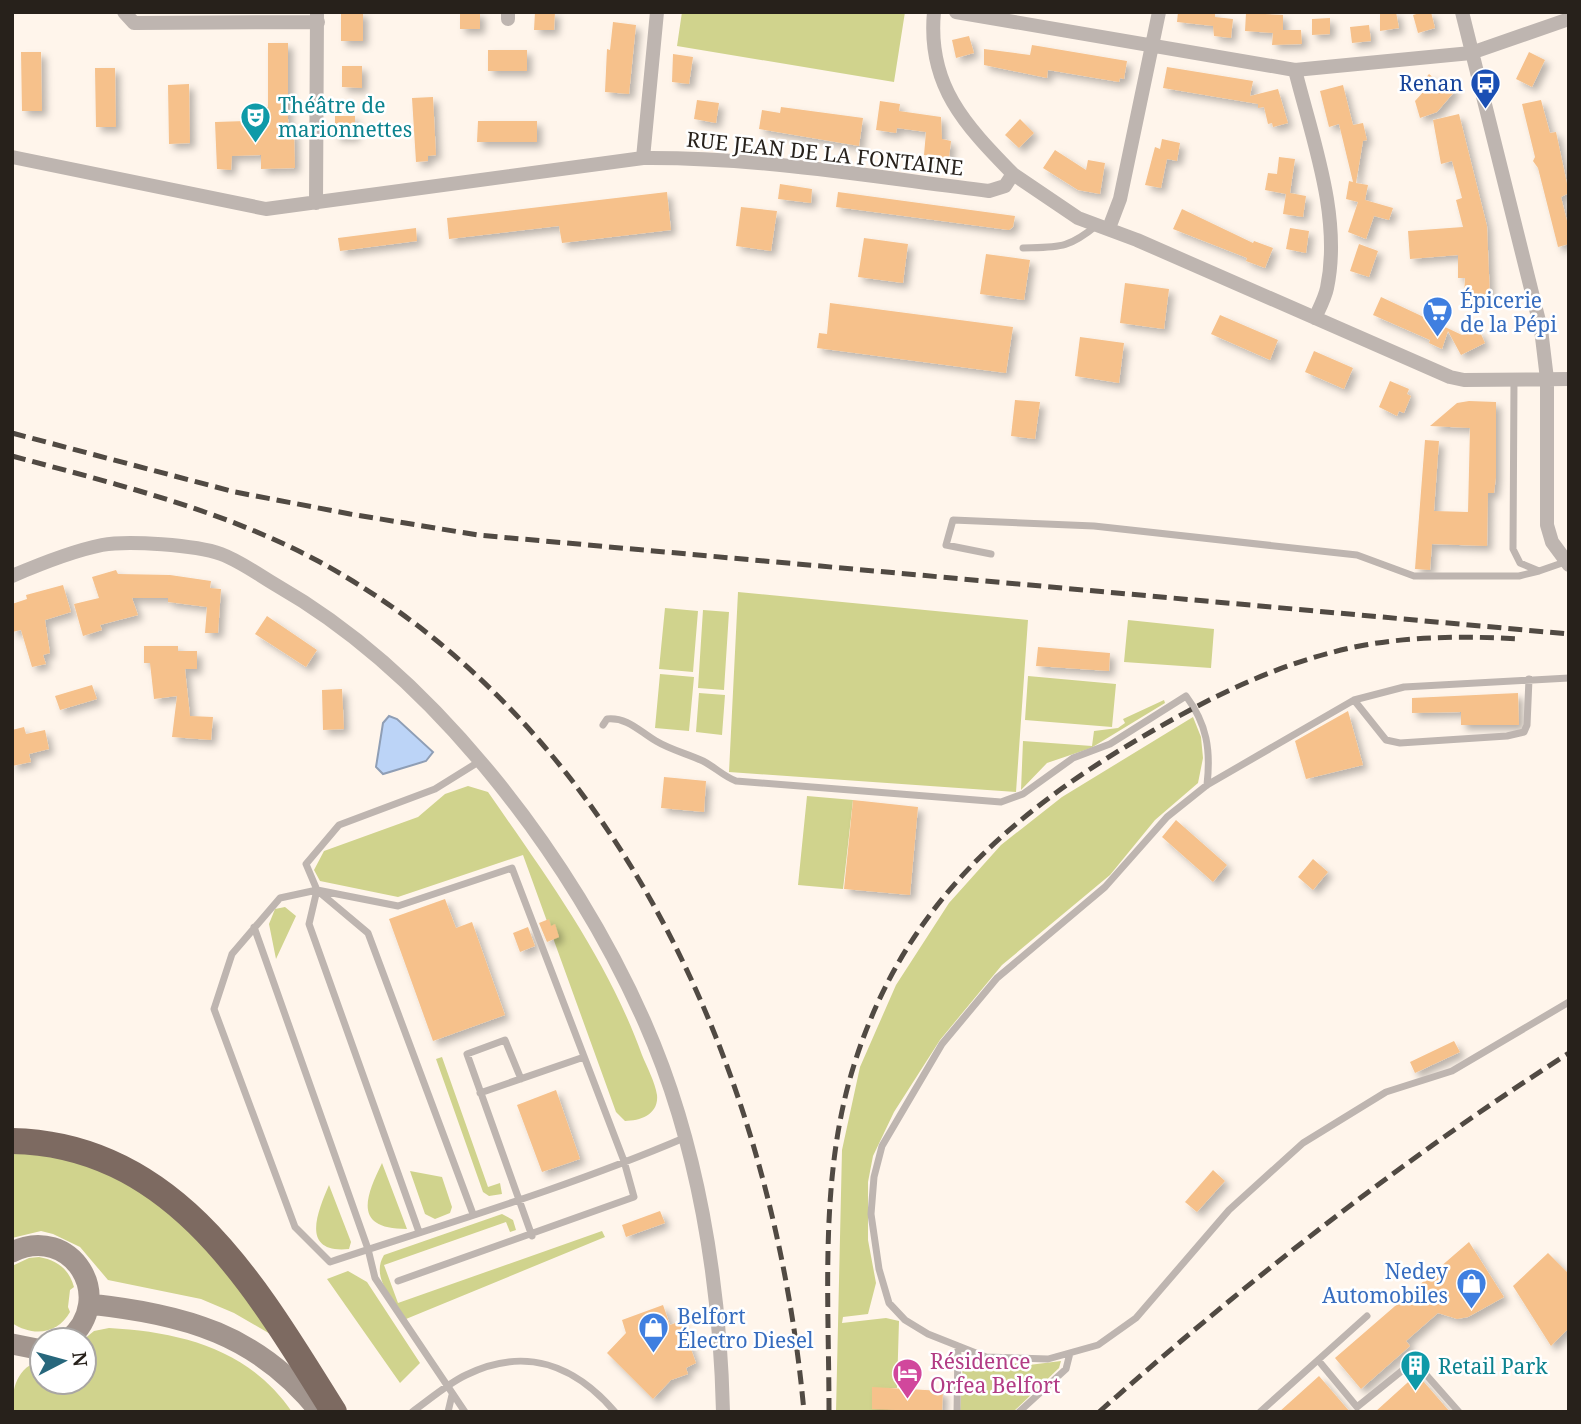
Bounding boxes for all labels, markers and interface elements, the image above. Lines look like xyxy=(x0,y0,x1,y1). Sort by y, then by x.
bus stop icon: Renan xyxy=(1469,66,1503,110)
place label: Renan xyxy=(1399,69,1463,97)
place label: Théâtre de marionnettes xyxy=(278,91,412,143)
theatre icon: Théâtre de marionnettes xyxy=(238,100,272,144)
street label: RUE JEAN DE LA FONTAINE xyxy=(685,125,965,181)
place label: Épicerie de la Pépi xyxy=(1460,286,1557,338)
supermarket icon: Épicerie de la Pépi xyxy=(1420,295,1454,339)
place label: Nedey Automobiles xyxy=(1322,1257,1448,1309)
shop icon: Nedey Automobiles xyxy=(1454,1266,1488,1310)
place label: Belfort Électro Diesel xyxy=(677,1302,814,1354)
shop icon: Belfort Électro Diesel xyxy=(637,1311,671,1355)
north arrow xyxy=(28,1326,98,1396)
place label: Résidence Orfea Belfort xyxy=(930,1347,1060,1399)
building icon: Retail Park xyxy=(1398,1349,1432,1393)
text: N xyxy=(66,1350,94,1368)
place label: Retail Park xyxy=(1438,1352,1548,1380)
hotel icon: Résidence Orfea Belfort xyxy=(890,1356,924,1400)

